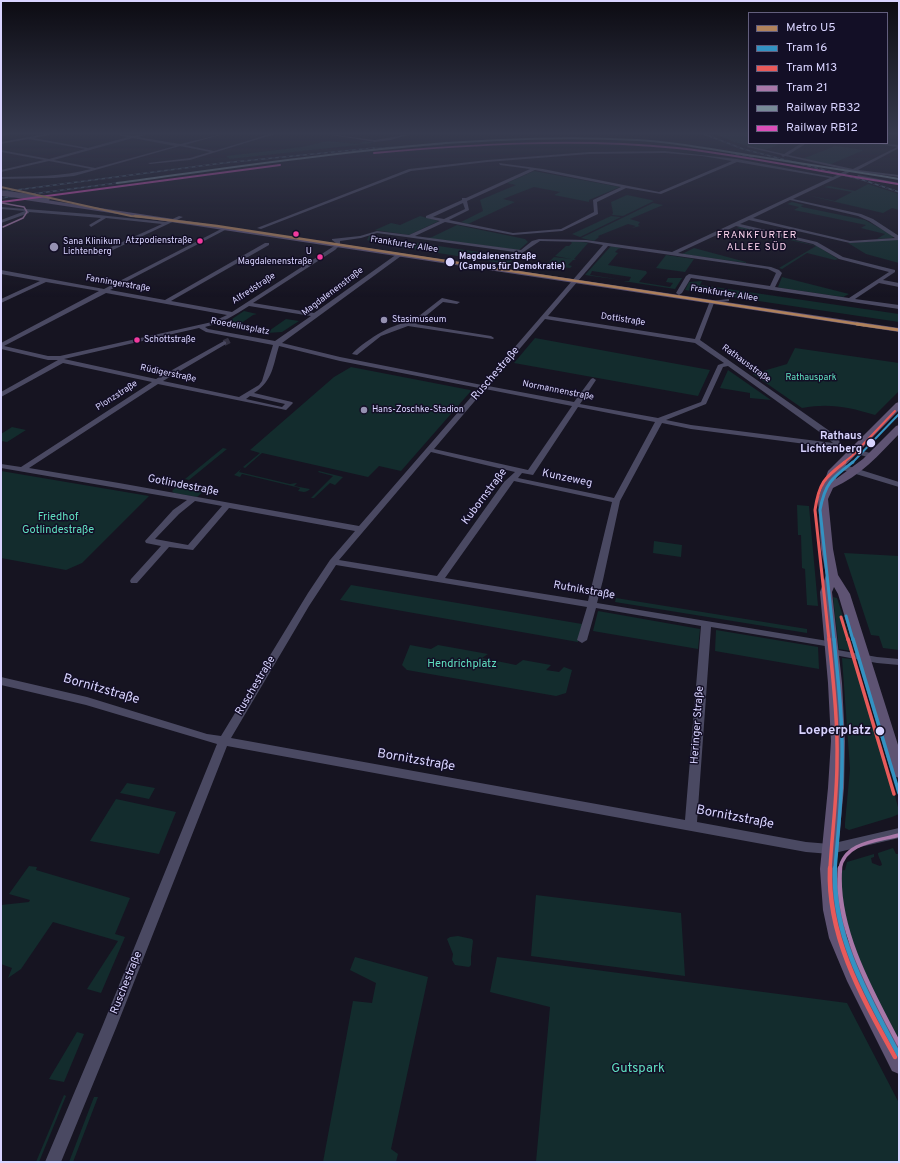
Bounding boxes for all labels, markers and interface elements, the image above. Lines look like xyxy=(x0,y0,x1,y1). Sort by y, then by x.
legend xyxy=(748,12,888,144)
text: Metro U5 xyxy=(786,20,836,36)
text: Tram 16 xyxy=(786,40,827,56)
text: Tram M13 xyxy=(786,60,837,76)
text: Tram 21 xyxy=(786,80,828,96)
text: Railway RB32 xyxy=(786,100,860,116)
text: Railway RB12 xyxy=(786,120,858,136)
unlabelled marker xyxy=(291,229,301,239)
district label: FRANKFURTER ALLEE SÜD xyxy=(717,230,797,254)
street label: Frankfurter Allee xyxy=(369,234,439,256)
place label: Atzpodienstraße xyxy=(125,236,192,246)
marker: Atzpodienstraße xyxy=(195,236,205,246)
place label: Sana Klinikum Lichtenberg xyxy=(63,237,121,258)
marker: Sana Klinikum Lichtenberg xyxy=(48,241,60,253)
place label: U Magdalenenstraße xyxy=(238,247,312,268)
marker: U Magdalenenstraße xyxy=(315,252,325,262)
place label: Magdalenenstraße (Campus für Demokratie) xyxy=(459,252,565,273)
marker: Magdalenenstraße (Campus für Demokratie) xyxy=(444,256,456,268)
street label: Magdalenenstraße xyxy=(300,265,366,319)
street label: Alfredstraße xyxy=(230,271,278,307)
street label: Fanningerstraße xyxy=(85,273,151,295)
street label: Frankfurter Allee xyxy=(689,283,759,305)
street label: Dottistraße xyxy=(600,311,646,329)
marker: Stasimuseum xyxy=(379,315,389,325)
place label: Stasimuseum xyxy=(392,315,446,325)
street label: Roedeliusplatz xyxy=(210,316,270,338)
marker: Schottstraße xyxy=(132,335,142,345)
place label: Schottstraße xyxy=(144,335,195,345)
street label: Rathausstraße xyxy=(719,343,773,385)
street label: Ruschestraße xyxy=(469,345,523,403)
street label: Rüdigerstraße xyxy=(139,363,197,385)
park label: Rathauspark xyxy=(785,373,837,383)
street label: Plonzstraße xyxy=(94,379,140,413)
street label: Normannenstraße xyxy=(521,379,595,403)
marker: Hans-Zoschke-Stadion xyxy=(359,405,369,415)
place label: Hans-Zoschke-Stadion xyxy=(372,405,464,415)
place label: Rathaus Lichtenberg xyxy=(800,430,862,456)
marker: Rathaus Lichtenberg xyxy=(865,437,877,449)
street label: Kubornstraße xyxy=(460,466,510,528)
street label: Kunzeweg xyxy=(541,467,593,491)
street label: Gotlindestraße xyxy=(146,473,220,499)
park label: Friedhof Gotlindestraße xyxy=(22,511,94,537)
street label: Rutnikstraße xyxy=(552,579,616,603)
street label: Ruschestraße xyxy=(233,654,279,718)
park label: Hendrichplatz xyxy=(427,658,497,672)
street label: Bornitzstraße xyxy=(61,672,141,708)
street label: Heringer Straße xyxy=(689,686,707,764)
place label: Loeperplatz xyxy=(798,723,871,739)
marker: Loeperplatz xyxy=(874,725,886,737)
street label: Bornitzstraße xyxy=(376,746,456,776)
street label: Bornitzstraße xyxy=(695,803,775,833)
street label: Ruschestraße xyxy=(108,950,146,1016)
park label: Gutspark xyxy=(611,1061,665,1077)

